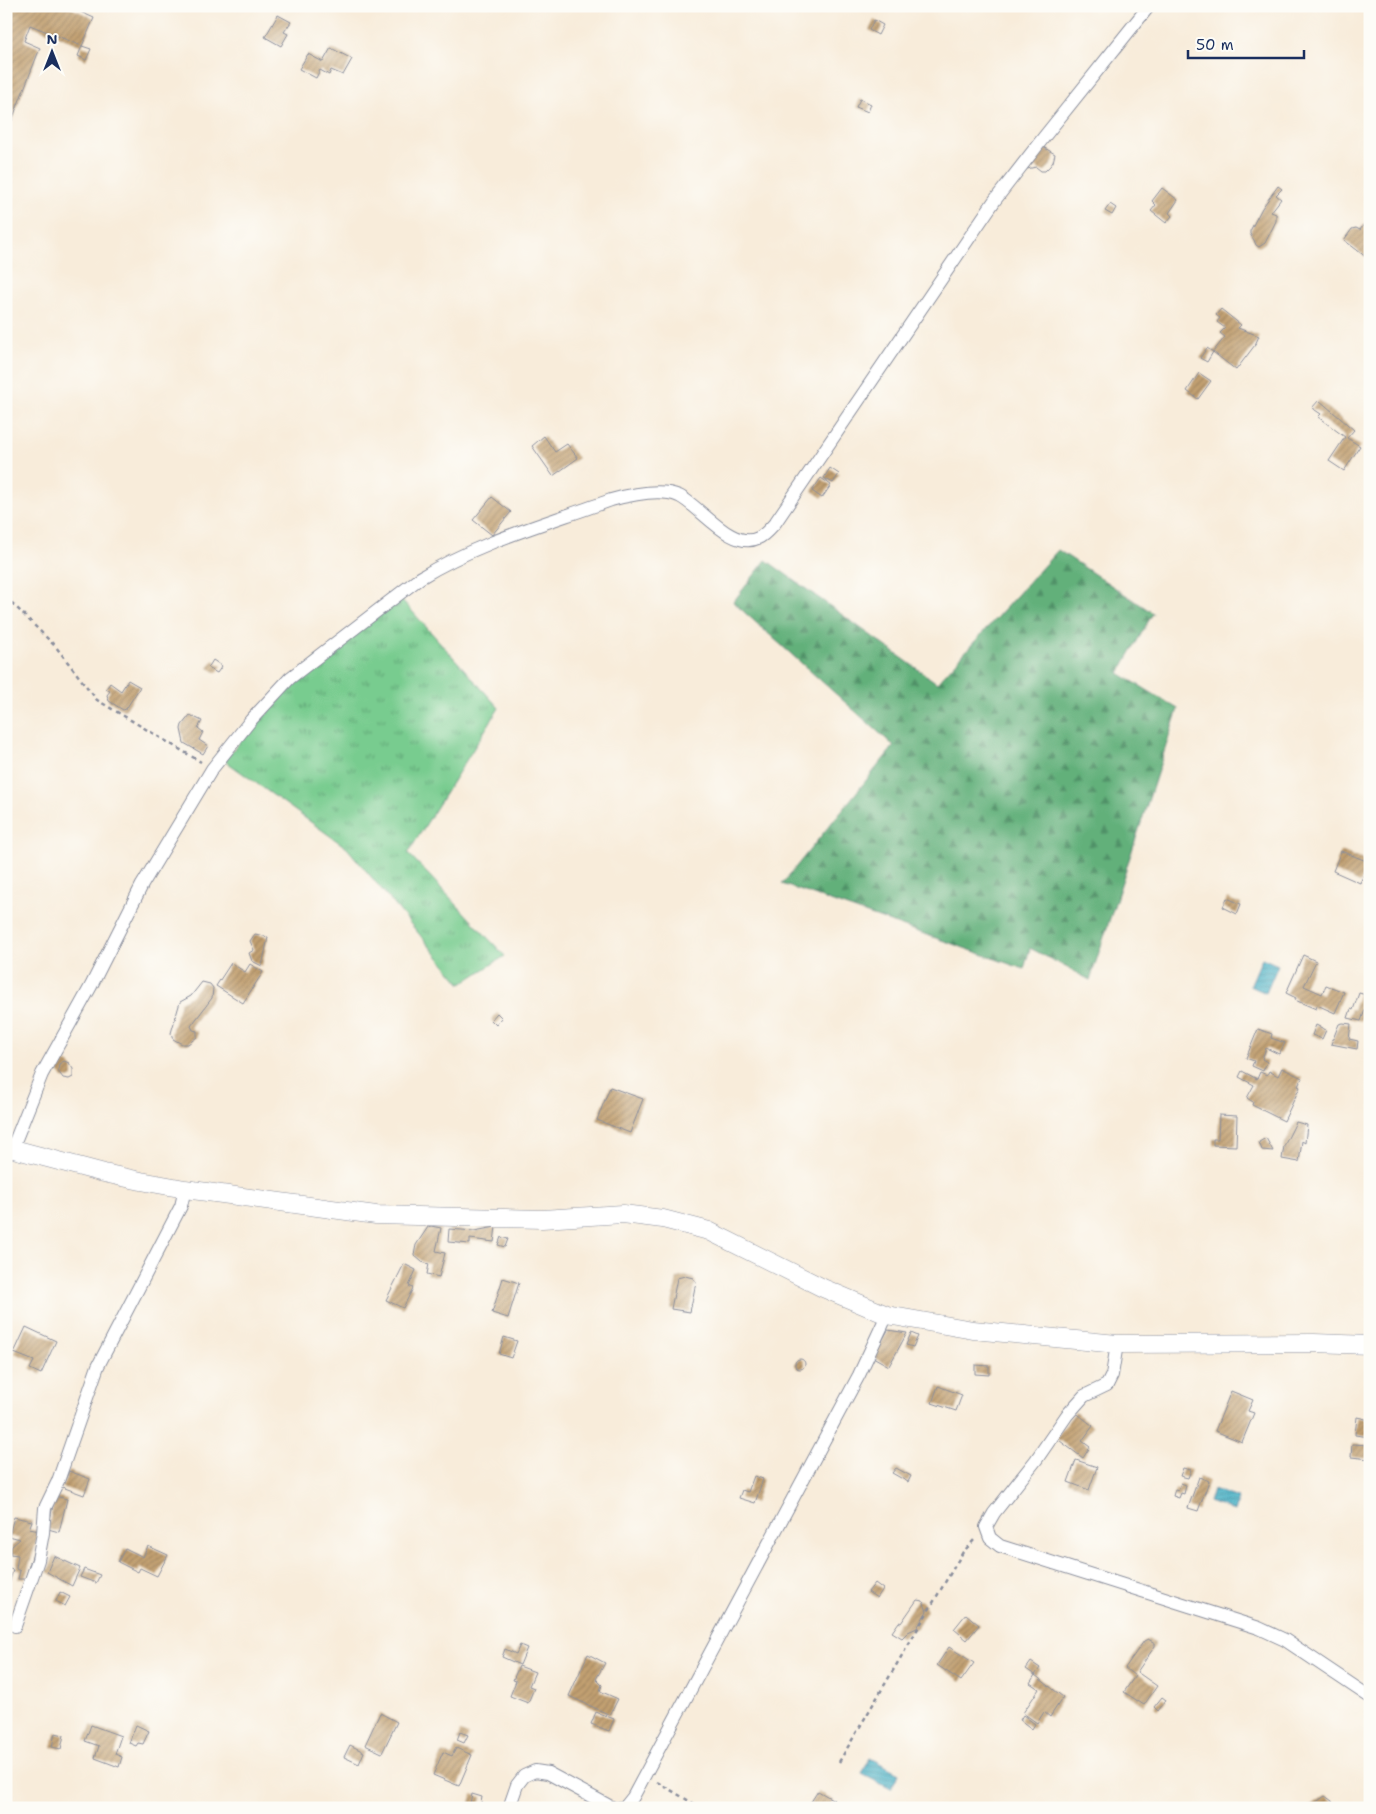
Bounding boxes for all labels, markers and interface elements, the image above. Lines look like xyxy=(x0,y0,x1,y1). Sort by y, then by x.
north arrow xyxy=(28,28,78,78)
scale bar xyxy=(1188,28,1305,60)
text: N xyxy=(46,30,58,48)
text: 50 m xyxy=(1196,35,1234,55)

